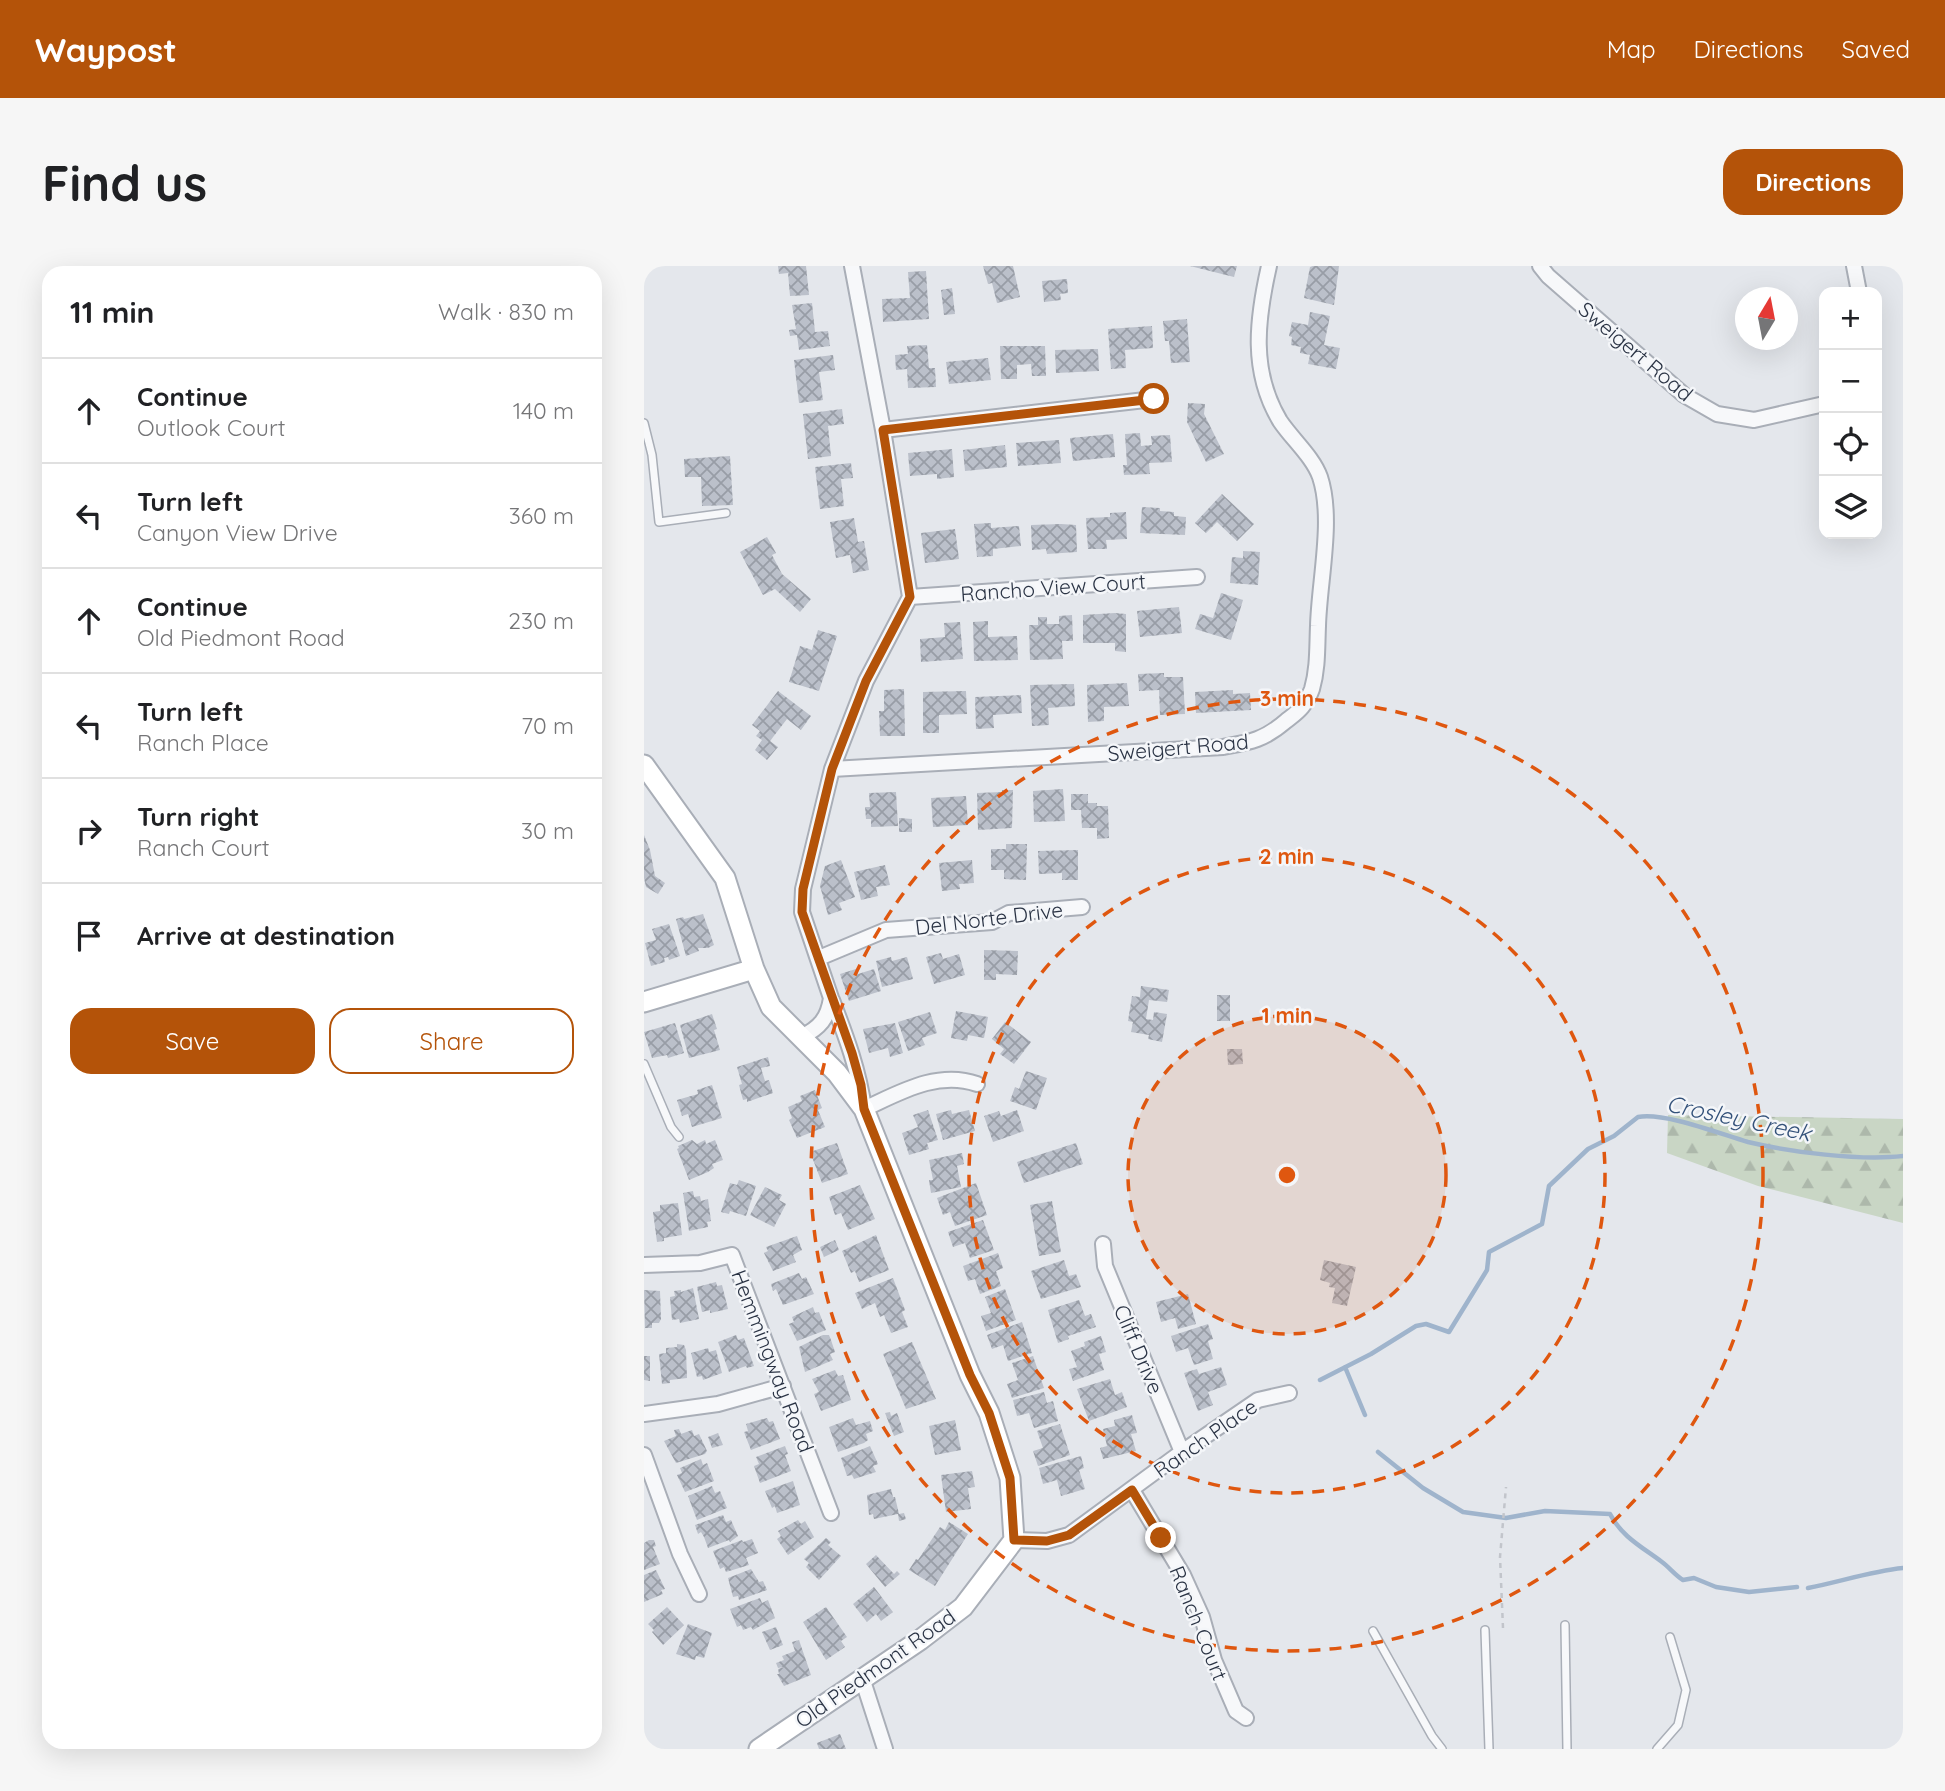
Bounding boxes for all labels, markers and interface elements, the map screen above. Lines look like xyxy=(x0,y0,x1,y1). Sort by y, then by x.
text: Waypost xyxy=(35,29,177,70)
text: Map xyxy=(1607,34,1656,64)
text: Directions xyxy=(1694,34,1804,64)
text: Saved xyxy=(1842,34,1910,64)
button: Directions xyxy=(1723,149,1903,215)
text: Find us xyxy=(42,152,207,213)
north arrow xyxy=(1735,287,1798,350)
map controls xyxy=(1819,287,1882,539)
button: + xyxy=(1819,287,1882,350)
text: 11 min xyxy=(70,293,154,331)
street label: Sweigert Road xyxy=(1573,296,1699,406)
text: Walk · 830 m xyxy=(438,297,574,326)
button: − xyxy=(1819,350,1882,413)
text: Continue xyxy=(137,380,248,413)
route start xyxy=(1138,383,1169,414)
icon: ahead xyxy=(70,392,108,430)
text: 140 m xyxy=(513,396,574,425)
text: Outlook Court xyxy=(137,413,286,442)
button: locate xyxy=(1819,413,1882,476)
button: layers xyxy=(1819,476,1882,539)
text: Turn left xyxy=(137,485,244,518)
icon: left xyxy=(70,497,108,535)
text: 360 m xyxy=(509,501,574,530)
text: Canyon View Drive xyxy=(137,518,338,547)
street label: Rancho View Court xyxy=(959,568,1147,606)
text: Continue xyxy=(137,590,248,623)
icon: ahead xyxy=(70,602,108,640)
text: 230 m xyxy=(508,606,574,635)
text: Old Piedmont Road xyxy=(137,623,345,652)
text: 3 min xyxy=(1260,685,1314,711)
text: Turn left xyxy=(137,695,244,728)
icon: left xyxy=(70,707,108,745)
text: 70 m xyxy=(521,711,574,740)
text: Ranch Place xyxy=(137,728,269,757)
street label: Sweigert Road xyxy=(1106,728,1250,766)
text: Turn right xyxy=(137,800,259,833)
icon: right xyxy=(70,812,108,850)
text: 30 m xyxy=(521,816,574,845)
text: Ranch Court xyxy=(137,833,270,862)
text: 2 min xyxy=(1260,843,1314,869)
street label: Del Norte Drive xyxy=(914,896,1064,940)
icon: arrive xyxy=(70,917,108,955)
text: Arrive at destination xyxy=(137,919,395,952)
text: 1 min xyxy=(1262,1002,1312,1028)
button: Save xyxy=(70,1008,315,1074)
button: Share xyxy=(329,1008,574,1074)
water label: Crosley Creek xyxy=(1664,1089,1816,1148)
centre of rings xyxy=(1275,1163,1299,1187)
street label: Hemmingway Road xyxy=(726,1266,820,1456)
street label: Cliff Drive xyxy=(1109,1300,1169,1398)
street label: Ranch Place xyxy=(1148,1393,1262,1483)
route end xyxy=(1145,1522,1176,1553)
street label: Ranch Court xyxy=(1164,1562,1234,1684)
street label: Old Piedmont Road xyxy=(790,1603,960,1733)

